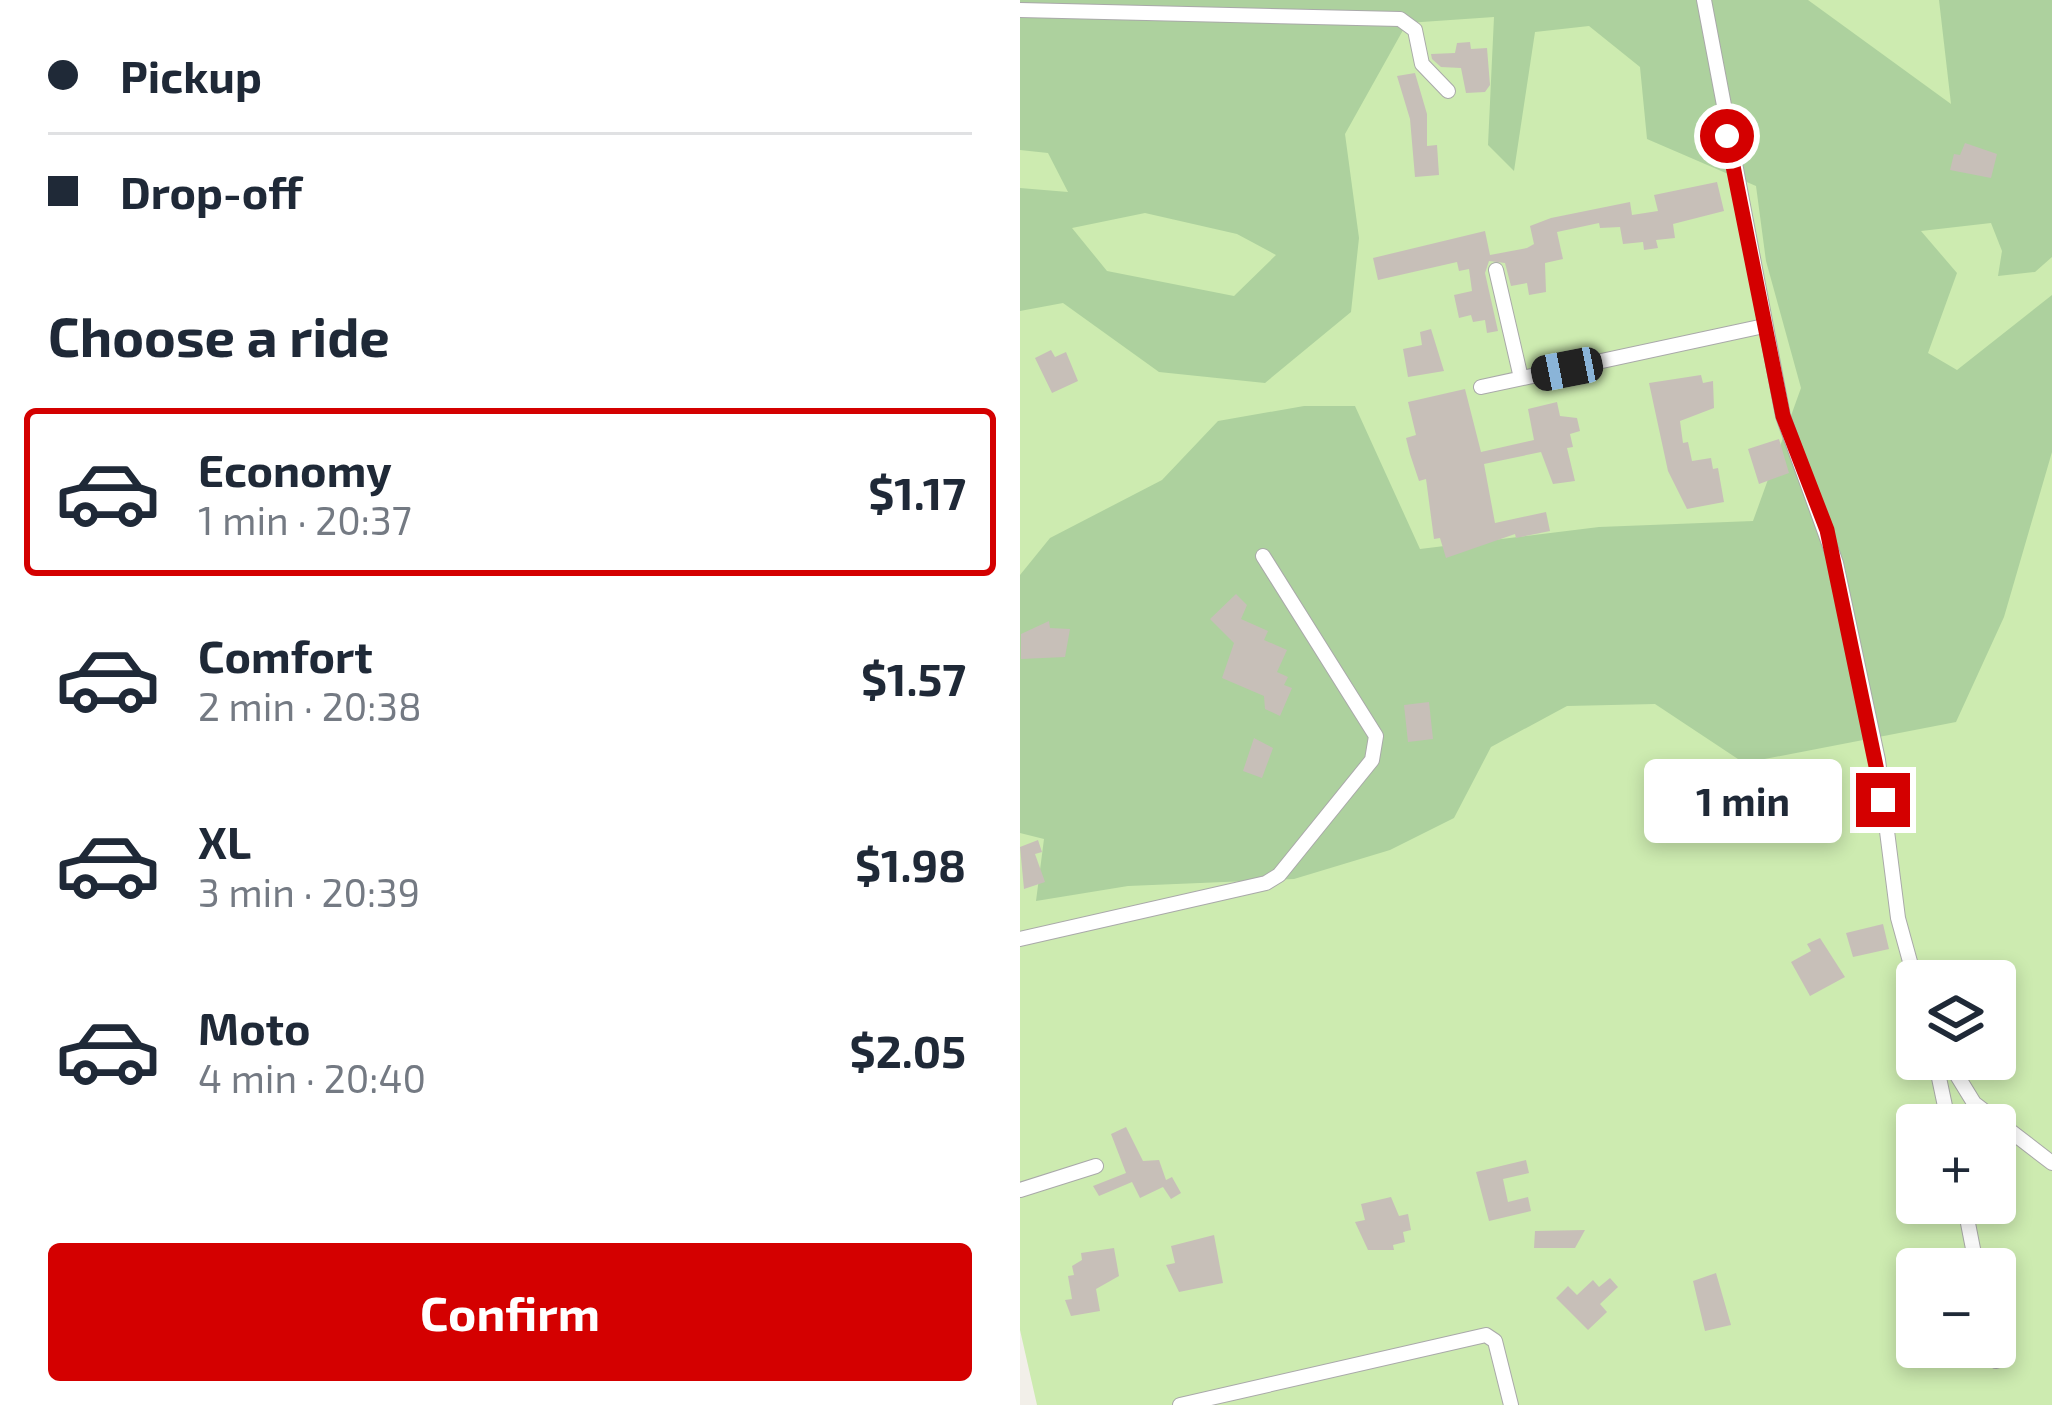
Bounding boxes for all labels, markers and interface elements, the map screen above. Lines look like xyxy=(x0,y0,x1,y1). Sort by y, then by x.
text: Pickup xyxy=(120,48,262,102)
route start xyxy=(1700,109,1754,163)
text: Drop-off xyxy=(120,164,302,218)
text: Choose a ride xyxy=(48,303,390,368)
car xyxy=(1528,344,1606,394)
icon: car xyxy=(54,438,162,546)
text: Economy xyxy=(198,442,392,496)
text: $1.17 xyxy=(868,465,966,519)
text: 1 min · 20:37 xyxy=(198,496,412,543)
icon: car xyxy=(54,624,162,732)
text: Comfort xyxy=(198,628,373,682)
text: $1.57 xyxy=(861,651,966,705)
text: 2 min · 20:38 xyxy=(198,682,422,729)
callout: 1 min xyxy=(1643,758,1841,842)
route end xyxy=(1856,773,1910,827)
text: 1 min xyxy=(1696,777,1790,824)
icon: car xyxy=(54,810,162,918)
text: XL xyxy=(198,814,251,868)
text: $1.98 xyxy=(855,837,966,891)
text: 3 min · 20:39 xyxy=(198,868,420,915)
map controls xyxy=(1896,960,2016,1368)
button: layers xyxy=(1896,960,2016,1080)
icon: car xyxy=(54,996,162,1104)
text: Moto xyxy=(198,1000,311,1054)
text: $2.05 xyxy=(850,1023,966,1077)
text: 4 min · 20:40 xyxy=(198,1054,426,1101)
button: + xyxy=(1896,1104,2016,1224)
button: Confirm xyxy=(48,1243,972,1381)
button: − xyxy=(1896,1248,2016,1368)

